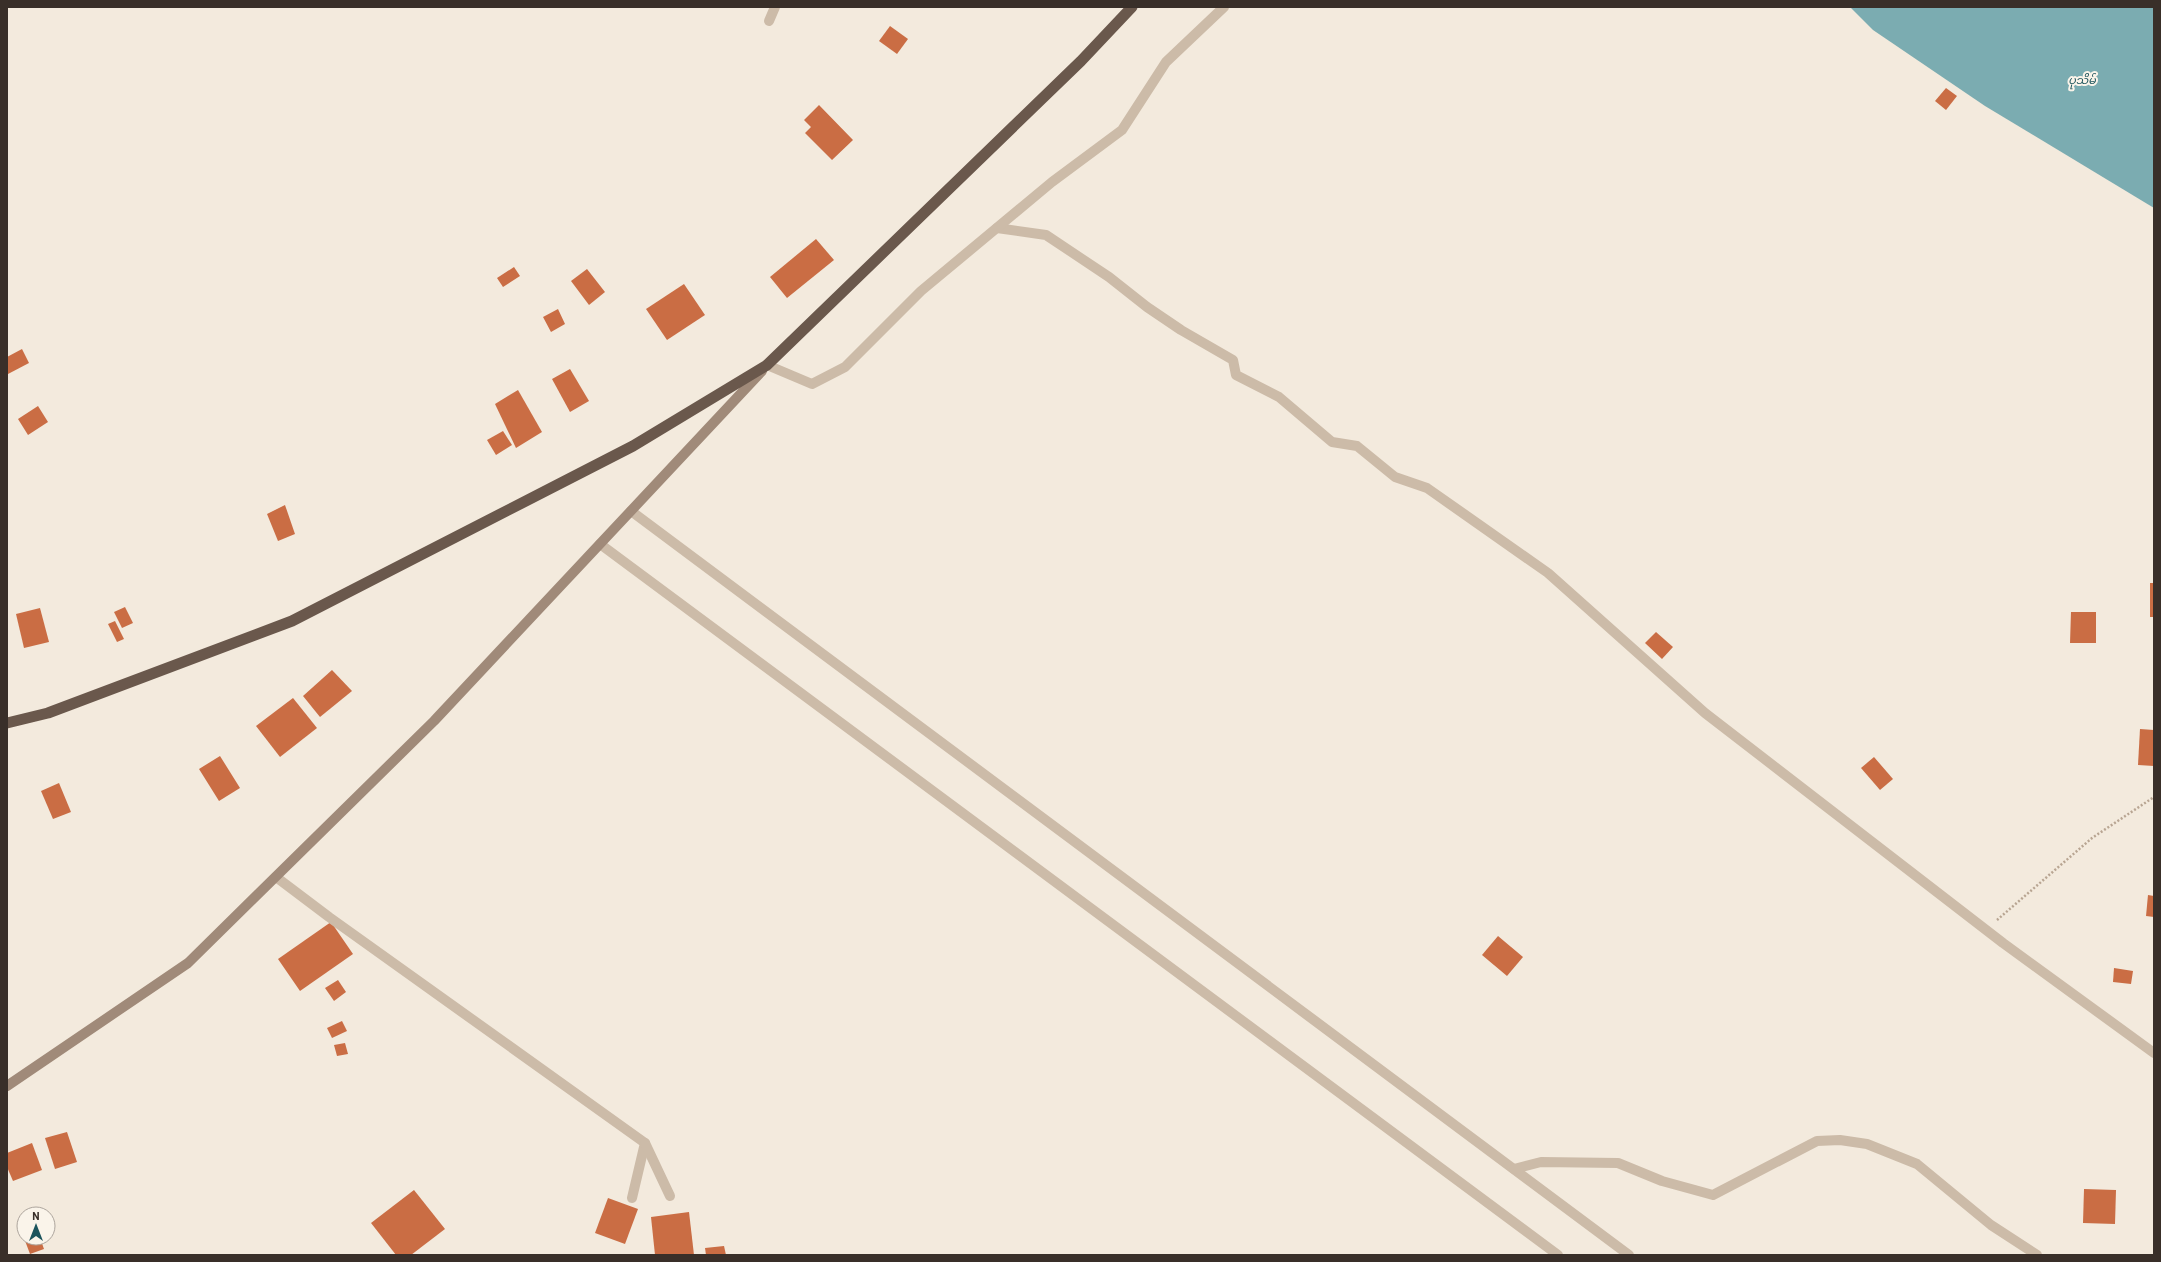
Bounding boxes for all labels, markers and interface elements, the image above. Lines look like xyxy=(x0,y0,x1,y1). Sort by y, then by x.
water label: ပုသိမ် xyxy=(2068,72,2096,90)
north arrow xyxy=(16,1206,56,1246)
text: N xyxy=(32,1209,40,1222)

